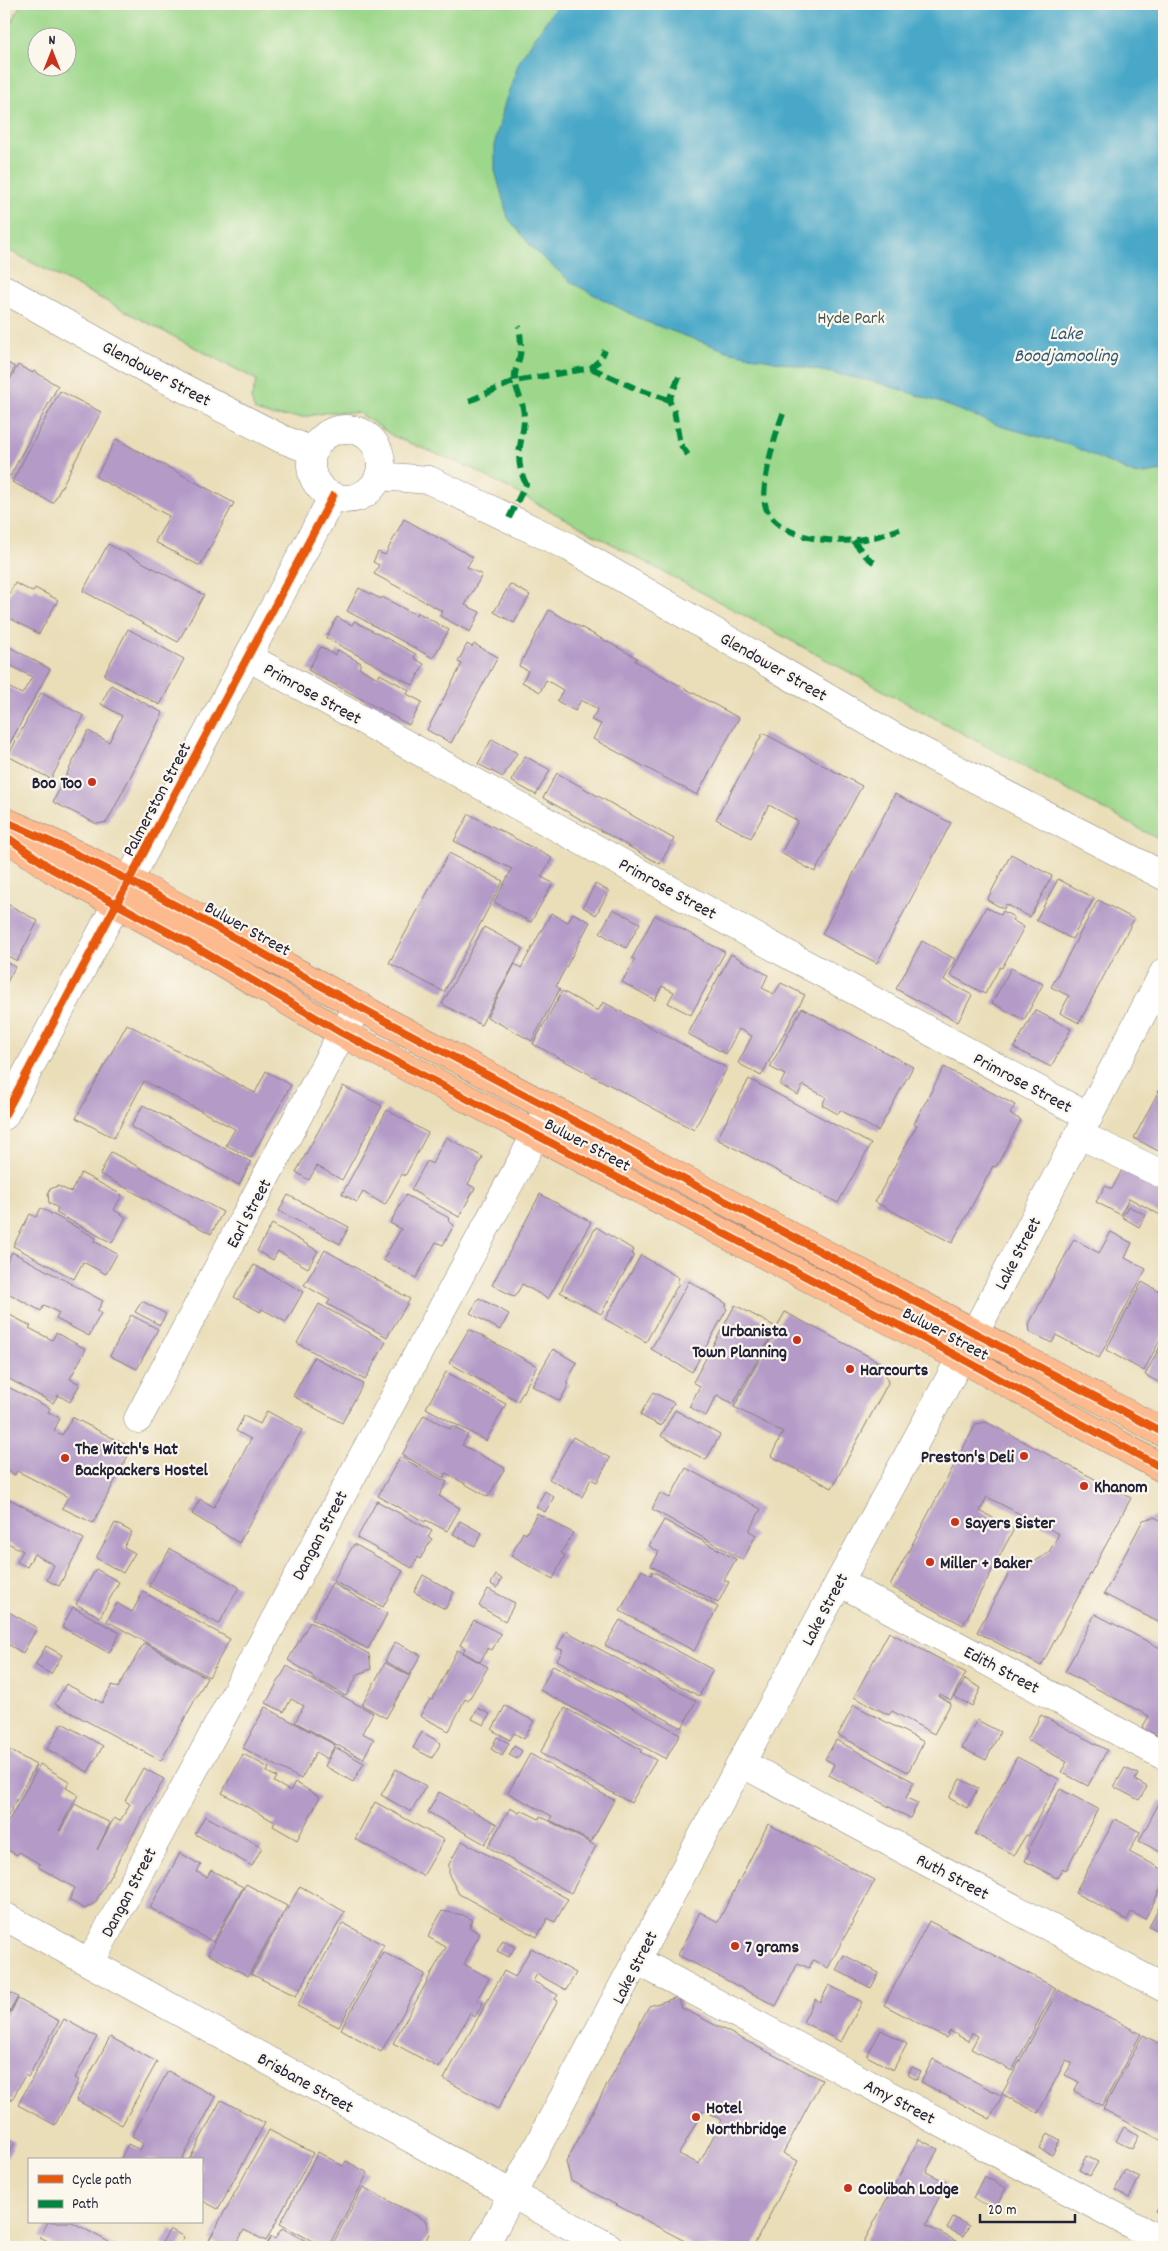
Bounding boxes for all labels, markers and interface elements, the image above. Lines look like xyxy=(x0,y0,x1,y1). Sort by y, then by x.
north arrow xyxy=(28,28,78,78)
text: N xyxy=(49,31,56,51)
park label: Hyde Park xyxy=(817,307,885,332)
water label: Lake Boodjamooling xyxy=(1014,322,1119,371)
street label: Glendower Street xyxy=(97,336,215,415)
street label: Glendower Street xyxy=(714,627,831,709)
street label: Primrose Street xyxy=(258,658,366,733)
street label: Palmerston Street xyxy=(118,738,199,862)
place label: Boo Too xyxy=(32,772,82,797)
marker: Boo Too xyxy=(86,776,98,788)
street label: Primrose Street xyxy=(613,853,721,928)
street label: Bulwer Street xyxy=(199,896,295,964)
street label: Primrose Street xyxy=(968,1048,1076,1121)
street label: Bulwer Street xyxy=(539,1113,635,1180)
street label: Earl Street xyxy=(221,1175,279,1253)
street label: Lake Street xyxy=(990,1213,1049,1295)
street label: Bulwer Street xyxy=(897,1302,993,1369)
place label: Urbanista Town Planning xyxy=(692,1320,788,1366)
marker: Urbanista Town Planning xyxy=(791,1334,803,1346)
place label: Harcourts xyxy=(860,1359,929,1384)
marker: Harcourts xyxy=(844,1363,856,1375)
place label: The Witch's Hat Backpackers Hostel xyxy=(75,1438,209,1484)
place label: Preston's Deli xyxy=(921,1446,1015,1471)
marker: Preston's Deli xyxy=(1018,1450,1030,1462)
marker: The Witch's Hat Backpackers Hostel xyxy=(59,1452,71,1464)
place label: Khanom xyxy=(1094,1476,1148,1501)
marker: Khanom xyxy=(1078,1480,1090,1492)
street label: Dangan Street xyxy=(287,1486,356,1586)
place label: Sayers Sister xyxy=(965,1512,1055,1537)
marker: Sayers Sister xyxy=(949,1516,961,1528)
place label: Miller + Baker xyxy=(940,1552,1033,1577)
marker: Miller + Baker xyxy=(924,1556,936,1568)
street label: Lake Street xyxy=(797,1569,856,1651)
street label: Edith Street xyxy=(958,1641,1044,1702)
street label: Dangan Street xyxy=(96,1843,165,1943)
street label: Ruth Street xyxy=(911,1849,993,1908)
street label: Lake Street xyxy=(607,1927,665,2009)
place label: 7 grams xyxy=(745,1936,799,1961)
marker: 7 grams xyxy=(729,1940,741,1952)
street label: Brisbane Street xyxy=(252,2047,358,2121)
street label: Amy Street xyxy=(859,2074,939,2133)
place label: Hotel Northbridge xyxy=(706,2097,787,2143)
marker: Hotel Northbridge xyxy=(690,2111,702,2123)
legend xyxy=(28,2158,202,2224)
text: Cycle path xyxy=(72,2170,132,2192)
place label: Coolibah Lodge xyxy=(858,2178,959,2203)
marker: Coolibah Lodge xyxy=(842,2182,854,2194)
scale bar xyxy=(980,2191,1076,2223)
text: Path xyxy=(72,2194,98,2216)
text: 20 m xyxy=(988,2200,1016,2222)

